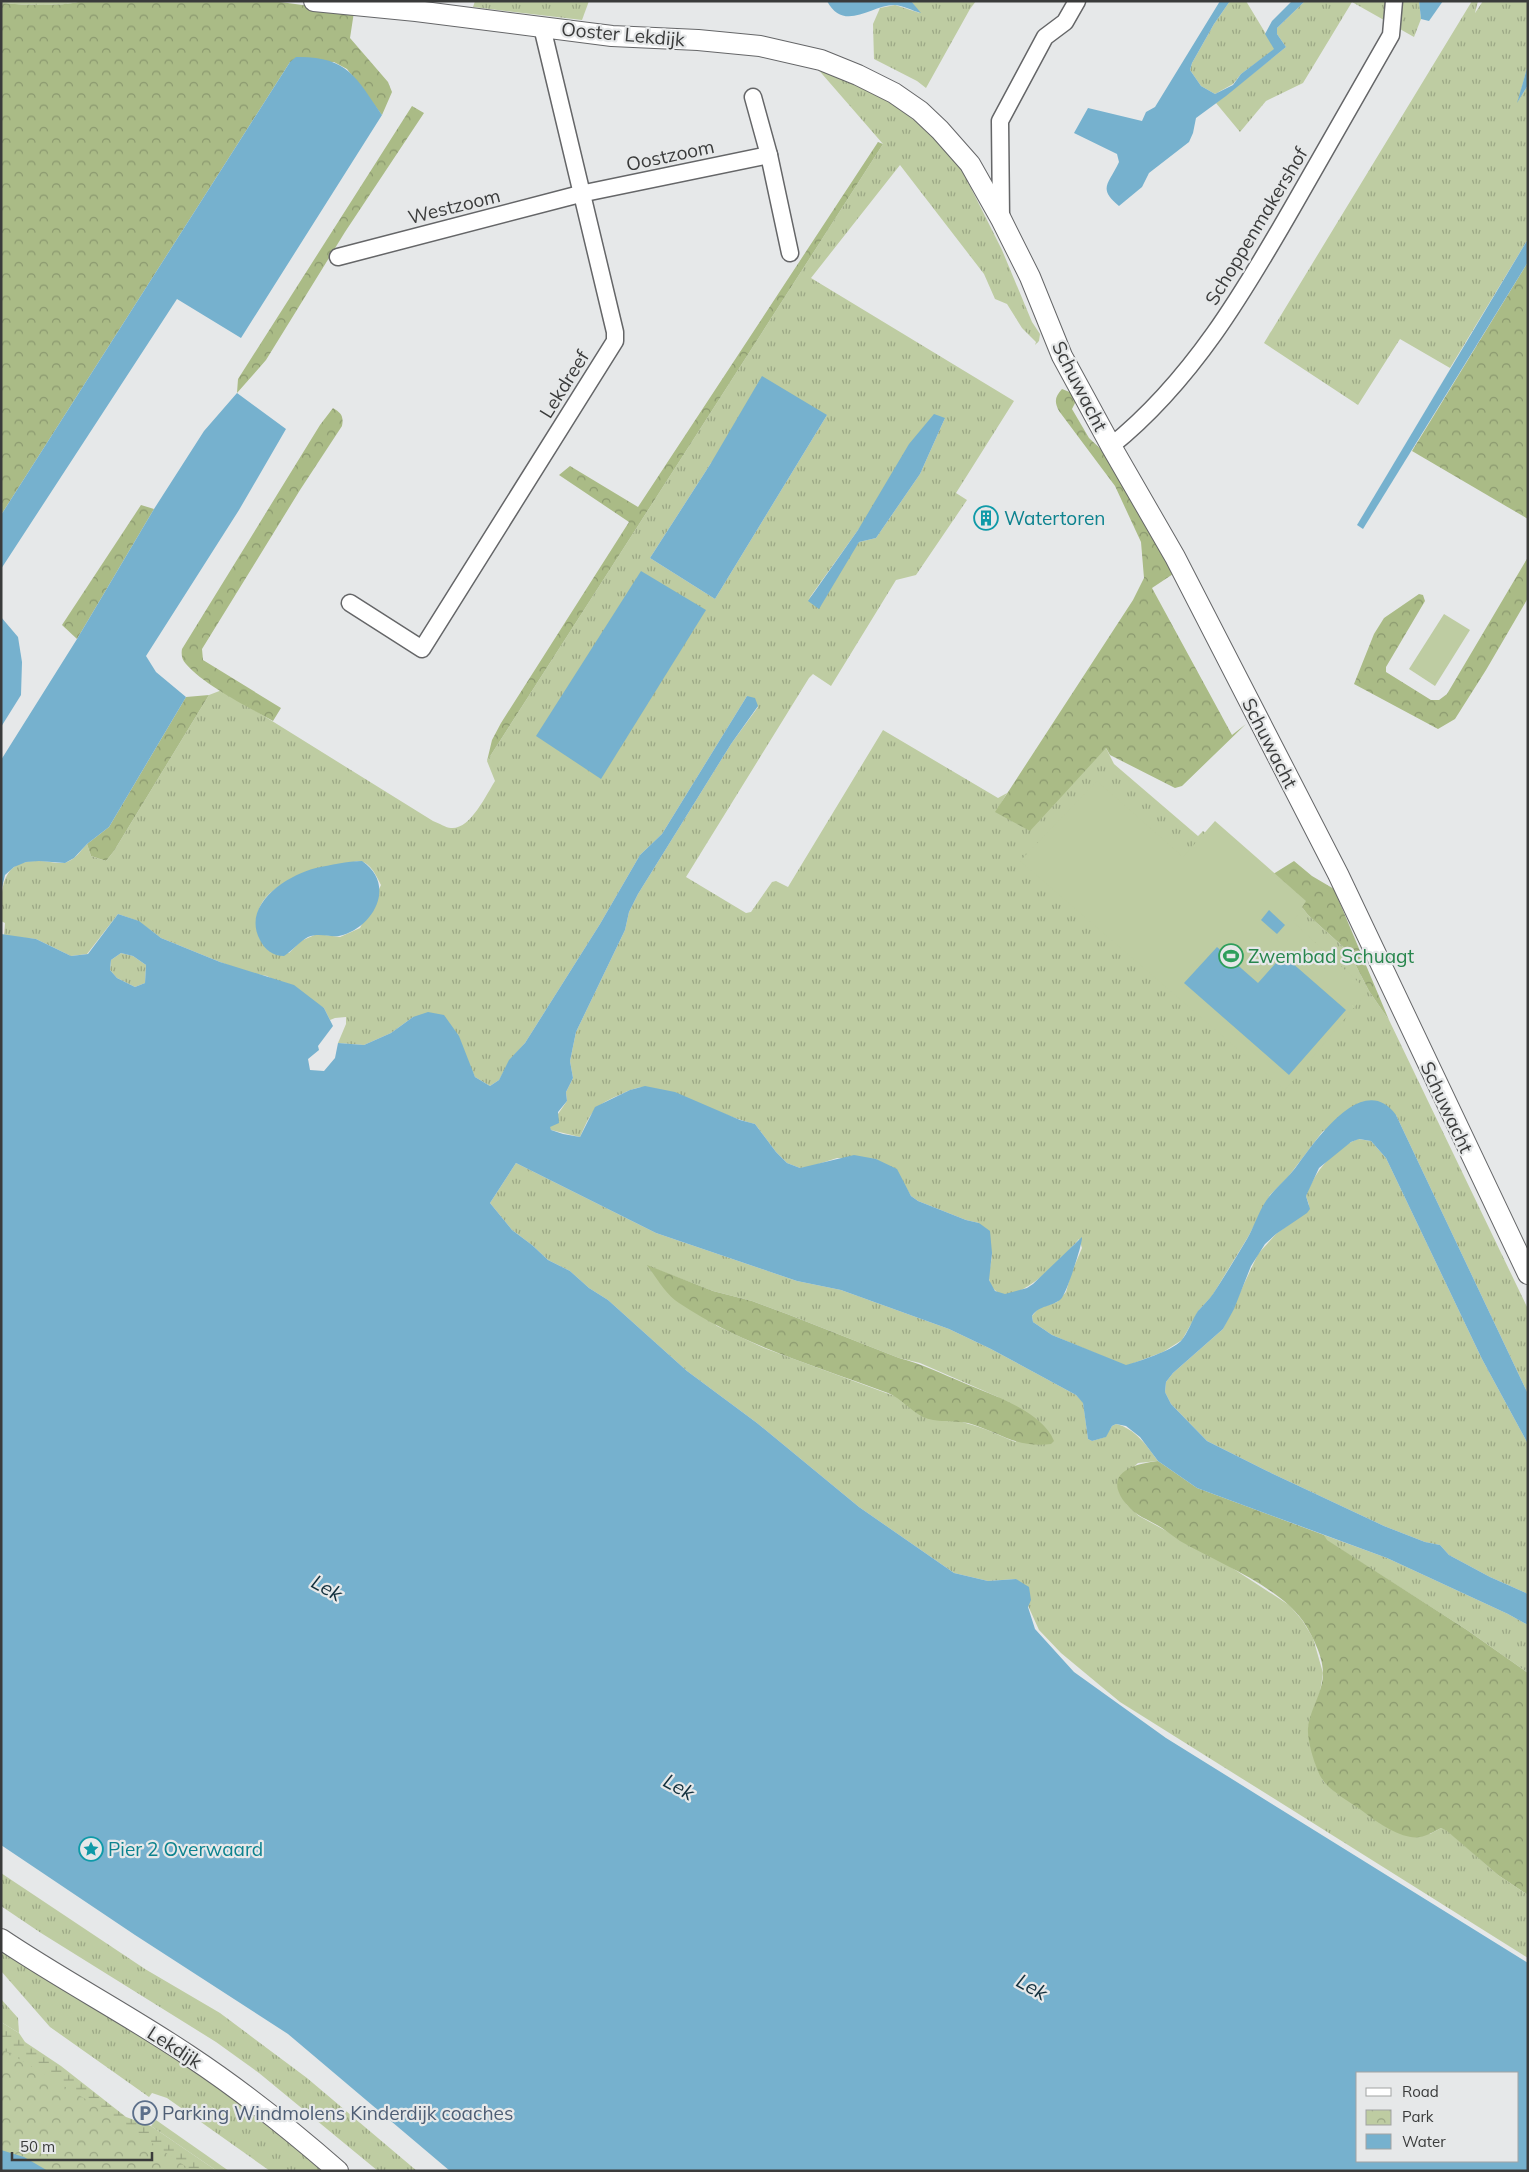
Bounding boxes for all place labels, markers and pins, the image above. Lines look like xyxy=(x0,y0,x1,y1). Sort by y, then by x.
building icon: Watertoren xyxy=(973,505,999,531)
place label: Watertoren xyxy=(1004,506,1105,530)
sports icon: Zwembad Schuagt xyxy=(1218,943,1244,969)
place label: Zwembad Schuagt xyxy=(1248,944,1415,968)
place icon: Pier 2 Overwaard xyxy=(78,1836,104,1862)
place label: Pier 2 Overwaard xyxy=(108,1837,263,1861)
parking icon: Parking Windmolens Kinderdijk coaches xyxy=(132,2100,158,2126)
place label: Parking Windmolens Kinderdijk coaches xyxy=(162,2101,513,2125)

